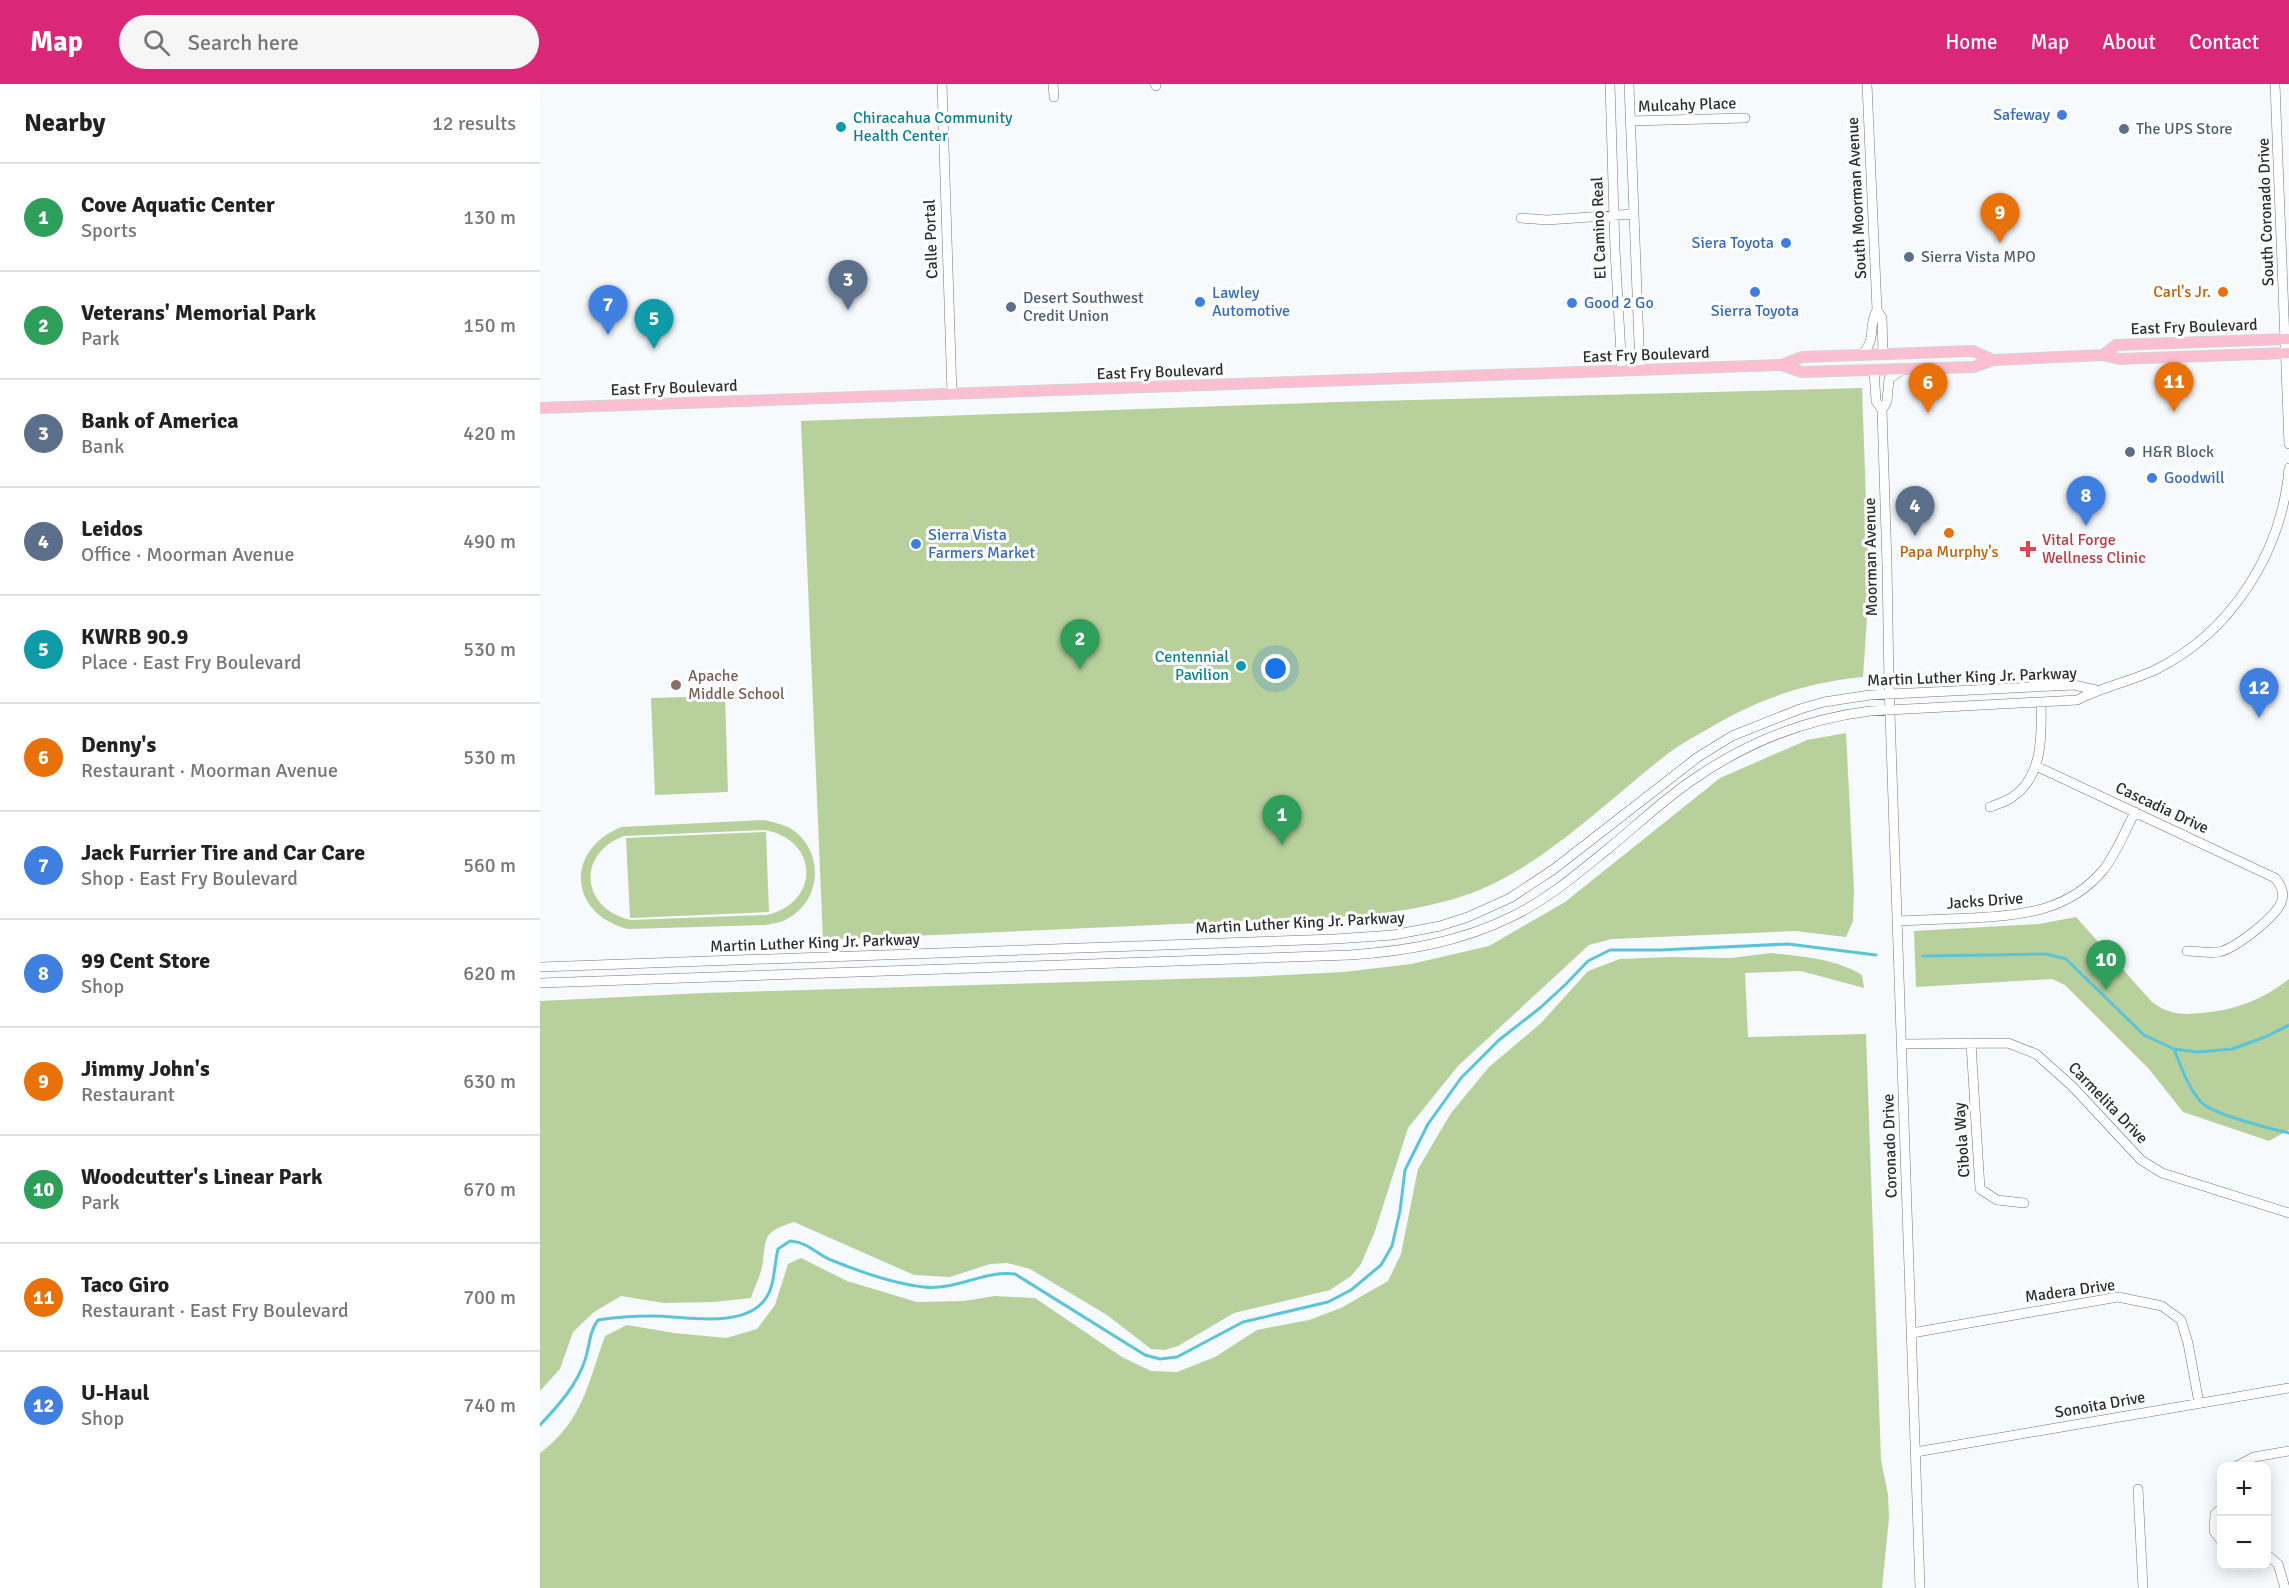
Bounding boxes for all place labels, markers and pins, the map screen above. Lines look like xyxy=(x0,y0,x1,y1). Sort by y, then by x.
place label: Safeway xyxy=(1993,105,2051,125)
place label: Chiracahua Community Health Center xyxy=(853,108,1013,146)
marker: Safeway xyxy=(2055,108,2069,122)
place label: The UPS Store xyxy=(2136,119,2233,139)
marker: Chiracahua Community Health Center xyxy=(834,120,848,134)
marker: The UPS Store xyxy=(2117,122,2131,136)
pin: 9 xyxy=(1980,194,2020,243)
place label: Siera Toyota xyxy=(1692,233,1774,253)
marker: Siera Toyota xyxy=(1779,236,1793,250)
place label: Sierra Vista MPO xyxy=(1921,247,2036,267)
marker: Sierra Vista MPO xyxy=(1902,250,1916,264)
pin: 3 xyxy=(828,260,868,310)
place label: Carl's Jr. xyxy=(2153,282,2211,302)
place label: Lawley Automotive xyxy=(1212,283,1290,321)
marker: Sierra Toyota xyxy=(1748,285,1762,299)
marker: Carl's Jr. xyxy=(2216,285,2230,299)
pin: 7 xyxy=(588,286,628,335)
place label: Desert Southwest Credit Union xyxy=(1023,288,1144,326)
place label: Good 2 Go xyxy=(1584,293,1654,313)
marker: Lawley Automotive xyxy=(1193,295,1207,309)
marker: Good 2 Go xyxy=(1565,296,1579,310)
pin: 5 xyxy=(634,300,674,349)
marker: Desert Southwest Credit Union xyxy=(1004,300,1018,314)
place label: Sierra Toyota xyxy=(1711,301,1799,321)
pin: 11 xyxy=(2154,362,2194,412)
pin: 6 xyxy=(1908,364,1948,413)
place label: H&R Block xyxy=(2142,442,2214,462)
marker: H&R Block xyxy=(2123,445,2137,459)
place label: Goodwill xyxy=(2164,468,2225,488)
marker: Goodwill xyxy=(2145,471,2159,485)
pin: 8 xyxy=(2066,476,2106,526)
pin: 4 xyxy=(1896,486,1934,536)
place label: Sierra Vista Farmers Market xyxy=(928,525,1036,563)
marker: Papa Murphy's xyxy=(1942,526,1956,540)
place label: Vital Forge Wellness Clinic xyxy=(2042,530,2146,568)
marker: Sierra Vista Farmers Market xyxy=(909,537,923,551)
marker: Vital Forge Wellness Clinic xyxy=(2019,540,2037,558)
place label: Papa Murphy's xyxy=(1899,542,1999,562)
pin: 2 xyxy=(1060,620,1100,669)
place label: Centennial Pavilion xyxy=(1155,647,1229,685)
marker: Centennial Pavilion xyxy=(1234,659,1248,673)
place label: Apache Middle School xyxy=(688,666,785,704)
pin: 12 xyxy=(2240,668,2278,718)
marker: Apache Middle School xyxy=(669,678,683,692)
pin: 1 xyxy=(1262,796,1302,845)
pin: 10 xyxy=(2086,940,2126,990)

